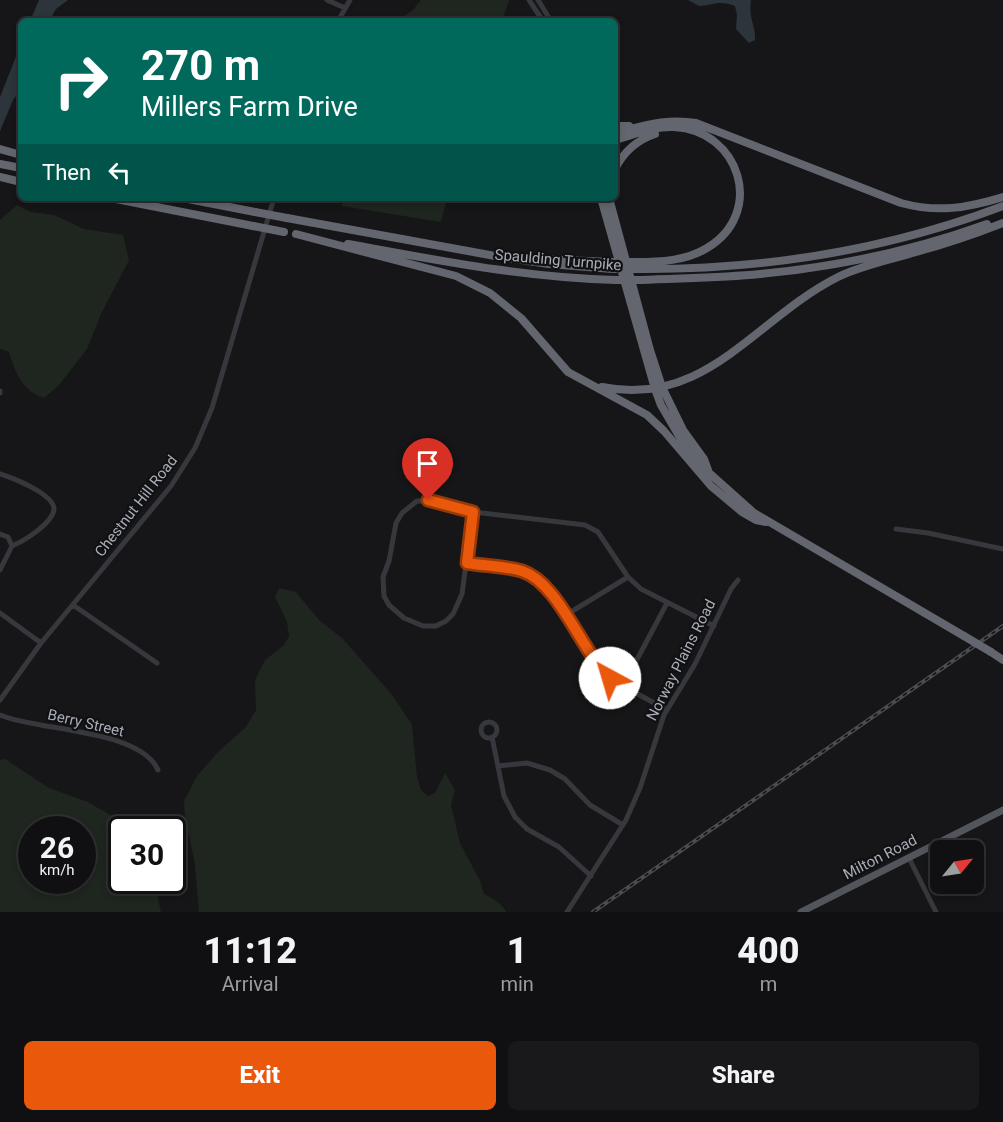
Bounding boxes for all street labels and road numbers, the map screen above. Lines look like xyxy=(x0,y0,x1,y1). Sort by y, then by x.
street label: Spaulding Turnpike xyxy=(494,245,622,275)
street label: Chestnut Hill Road xyxy=(91,452,181,560)
street label: Norway Plains Road xyxy=(643,596,719,724)
street label: Berry Street xyxy=(46,705,126,741)
street label: Milton Road xyxy=(840,831,920,883)

